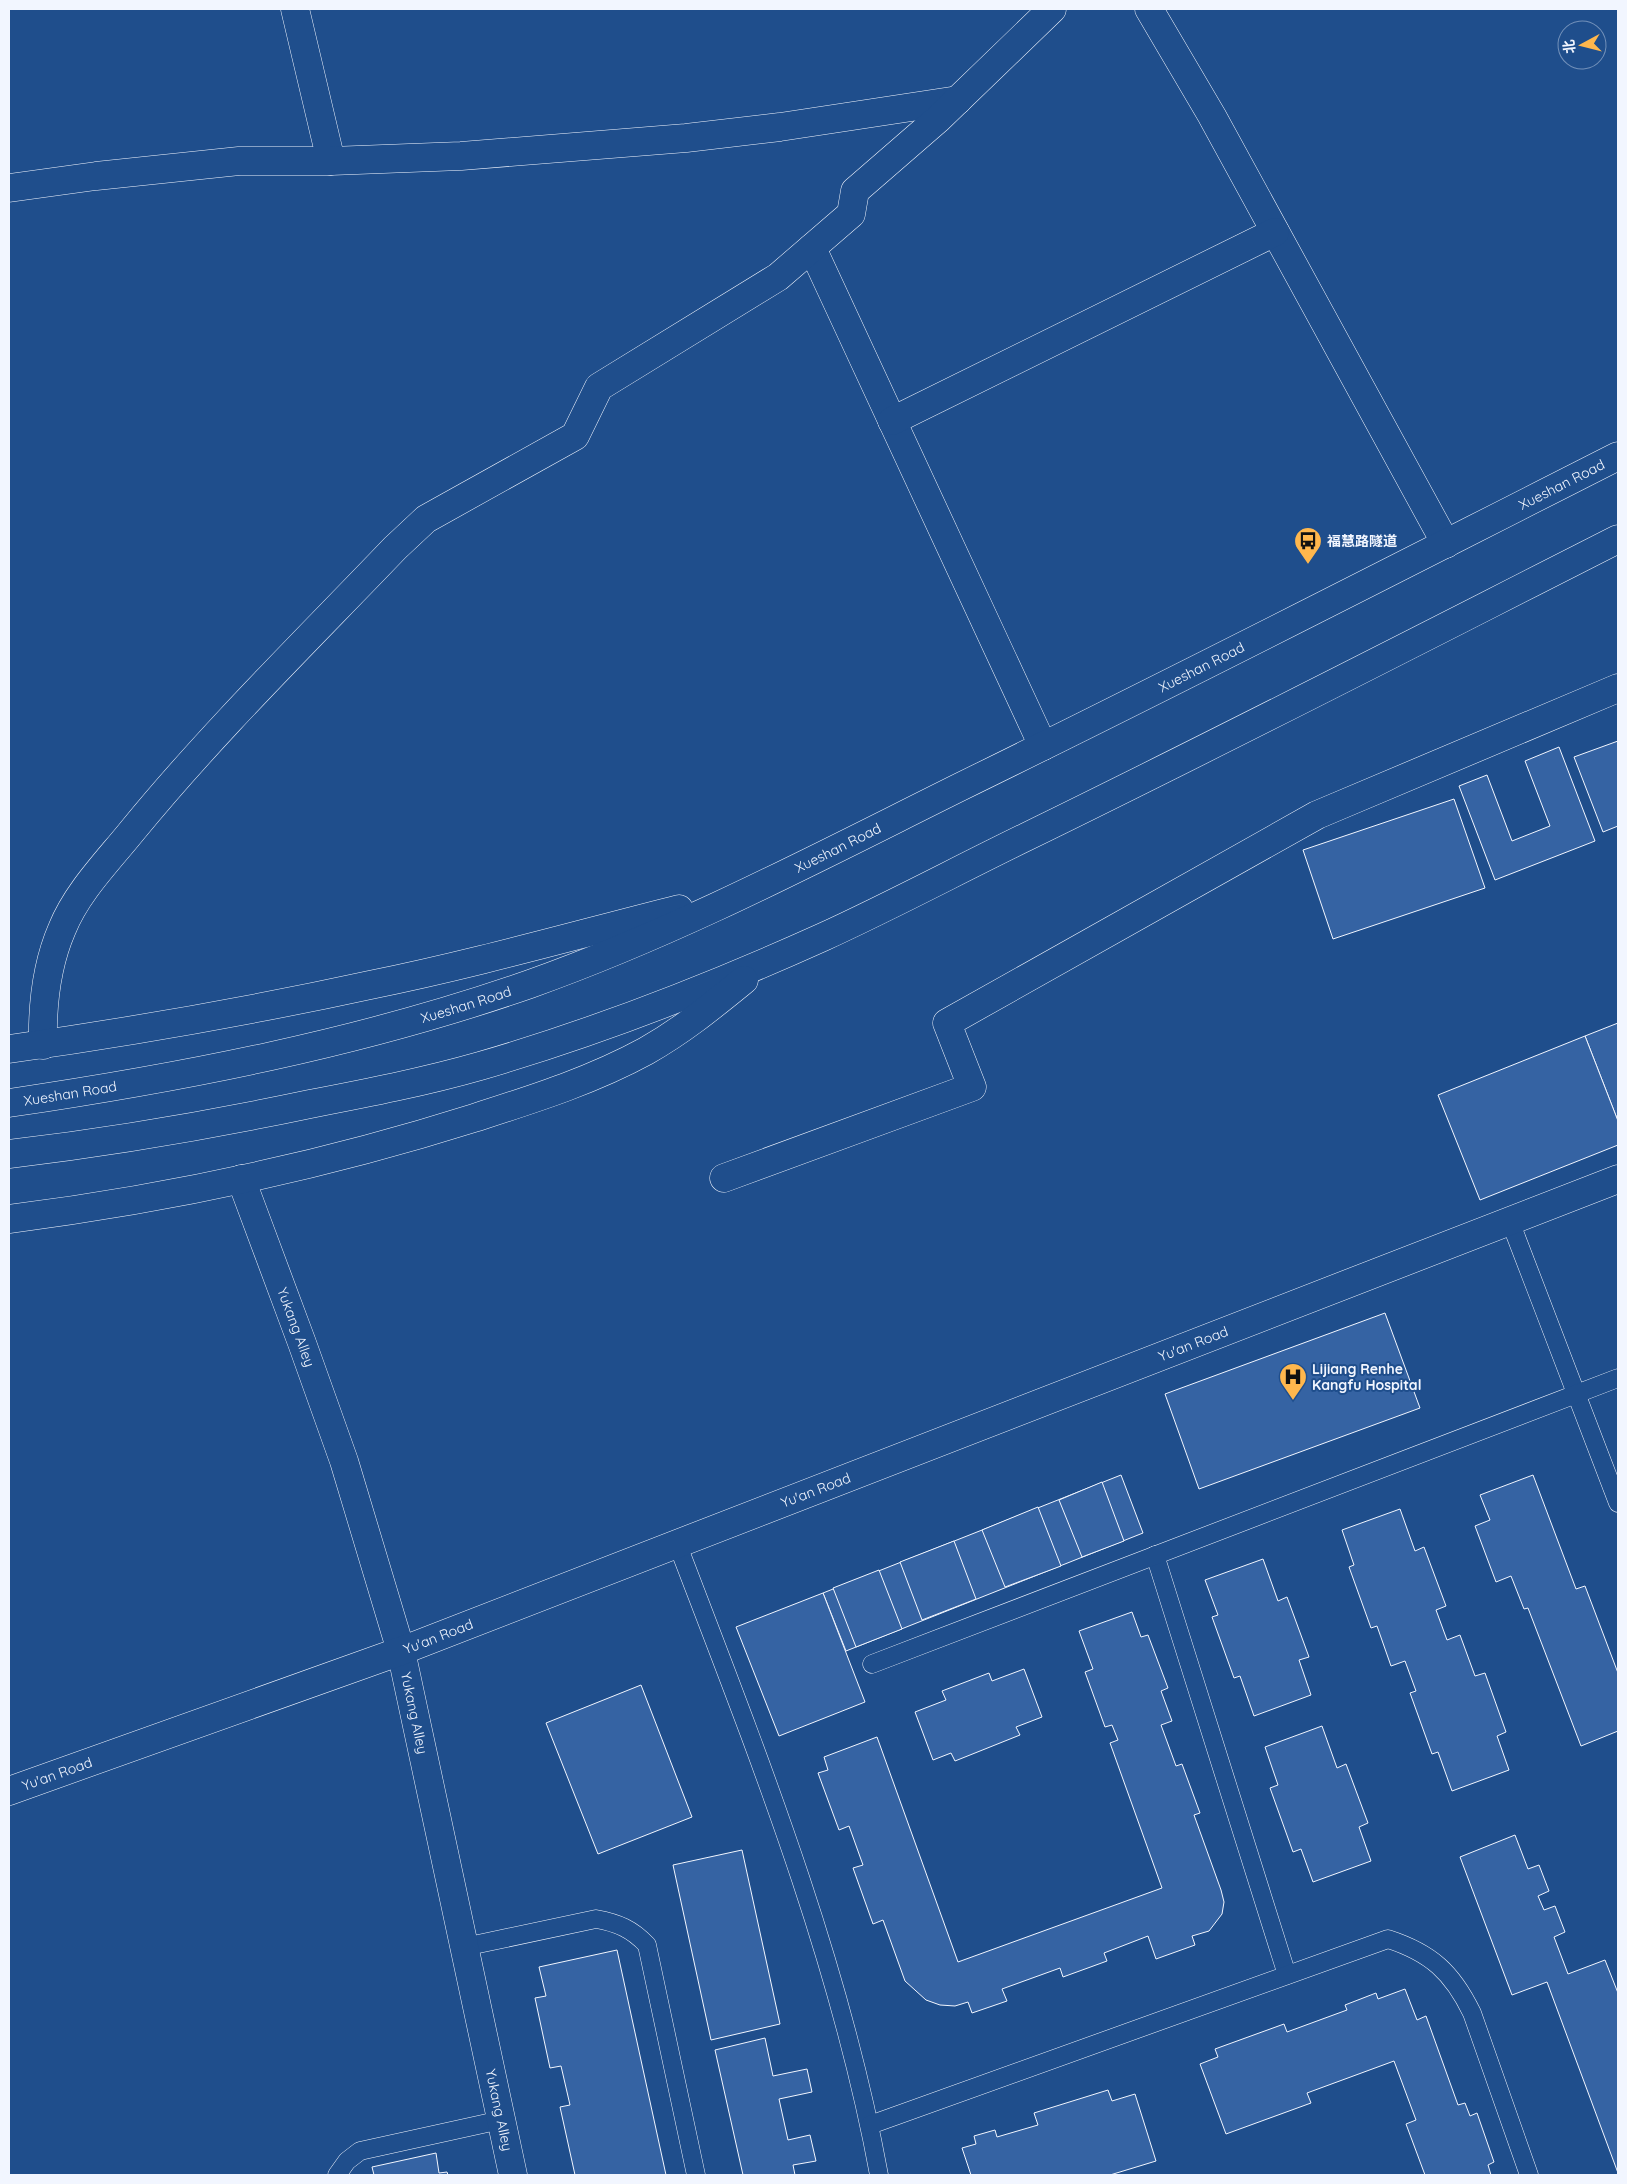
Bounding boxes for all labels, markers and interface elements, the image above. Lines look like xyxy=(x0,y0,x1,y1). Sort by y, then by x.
north arrow xyxy=(1557,20,1607,70)
text: 北 xyxy=(1559,39,1579,55)
street label: Xueshan Road xyxy=(1516,455,1608,514)
bus stop icon: 福慧路隧道 xyxy=(1293,526,1323,565)
place label: 福慧路隧道 xyxy=(1327,532,1397,550)
street label: Xueshan Road xyxy=(1155,638,1247,696)
street label: Xueshan Road xyxy=(792,819,884,877)
street label: Xueshan Road xyxy=(419,982,514,1027)
street label: Xueshan Road xyxy=(23,1077,118,1110)
street label: Yukang Alley xyxy=(273,1285,319,1369)
street label: Yu'an Road xyxy=(1156,1322,1231,1365)
place label: Lijiang Renhe Kangfu Hospital xyxy=(1312,1360,1421,1394)
hospital icon: Lijiang Renhe Kangfu Hospital xyxy=(1278,1362,1308,1401)
street label: Yu'an Road xyxy=(778,1469,853,1512)
street label: Yu'an Road xyxy=(401,1615,476,1658)
street label: Yukang Alley xyxy=(397,1670,432,1756)
street label: Yu'an Road xyxy=(19,1753,95,1795)
street label: Yukang Alley xyxy=(482,2067,517,2153)

